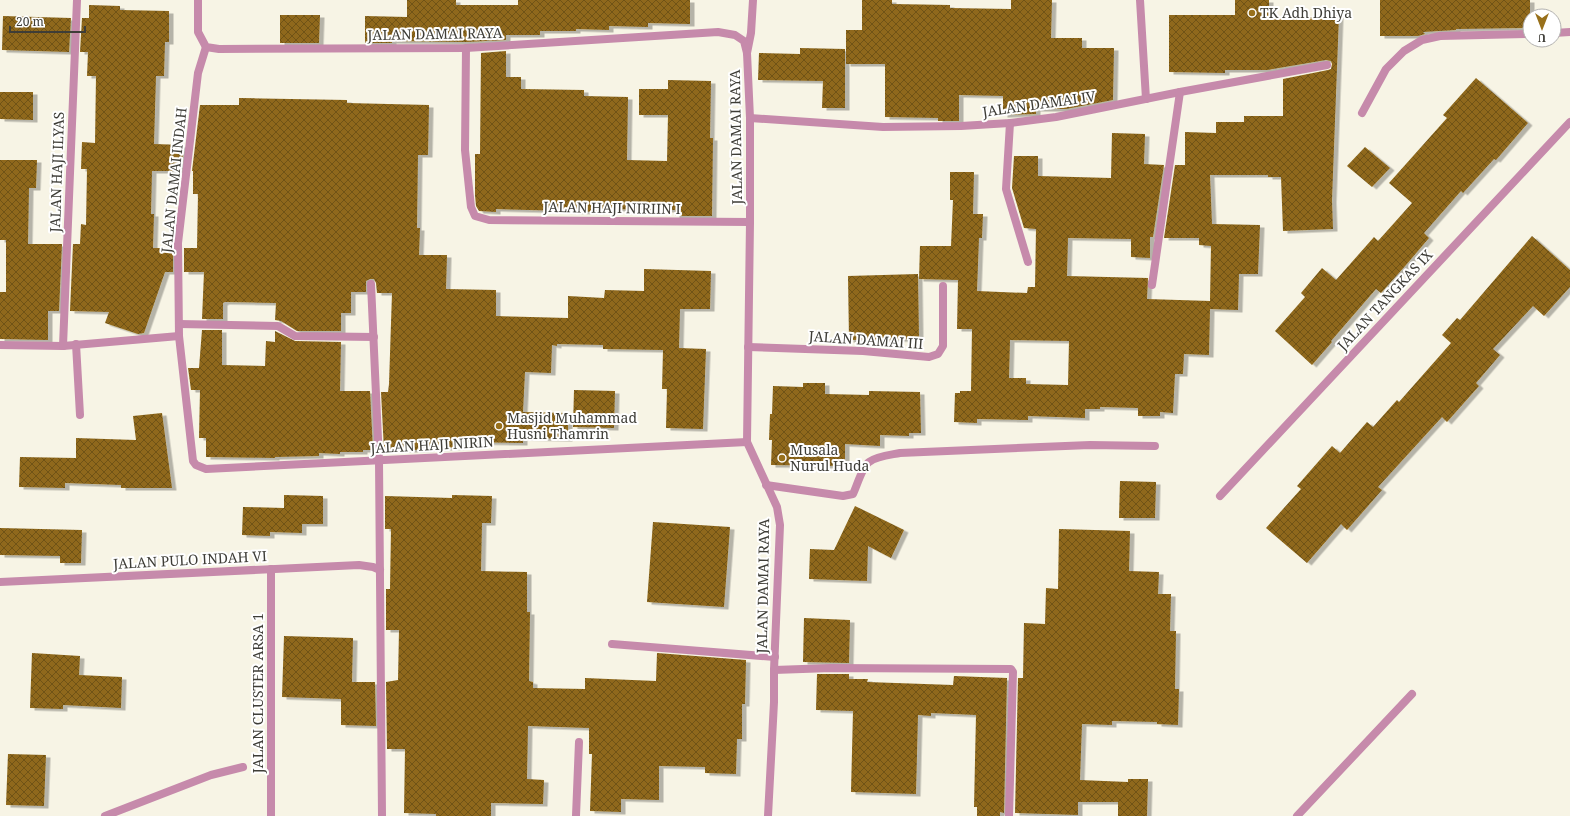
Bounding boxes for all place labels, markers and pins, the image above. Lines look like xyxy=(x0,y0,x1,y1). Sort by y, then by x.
place label: TK Adh Dhiya xyxy=(1260,3,1352,22)
marker: TK Adh Dhiya xyxy=(1247,8,1257,18)
place label: Masjid Muhammad Husni Thamrin xyxy=(507,408,637,443)
marker: Masjid Muhammad Husni Thamrin xyxy=(494,421,504,431)
place label: Musala Nurul Huda xyxy=(790,440,870,475)
marker: Musala Nurul Huda xyxy=(777,453,787,463)

